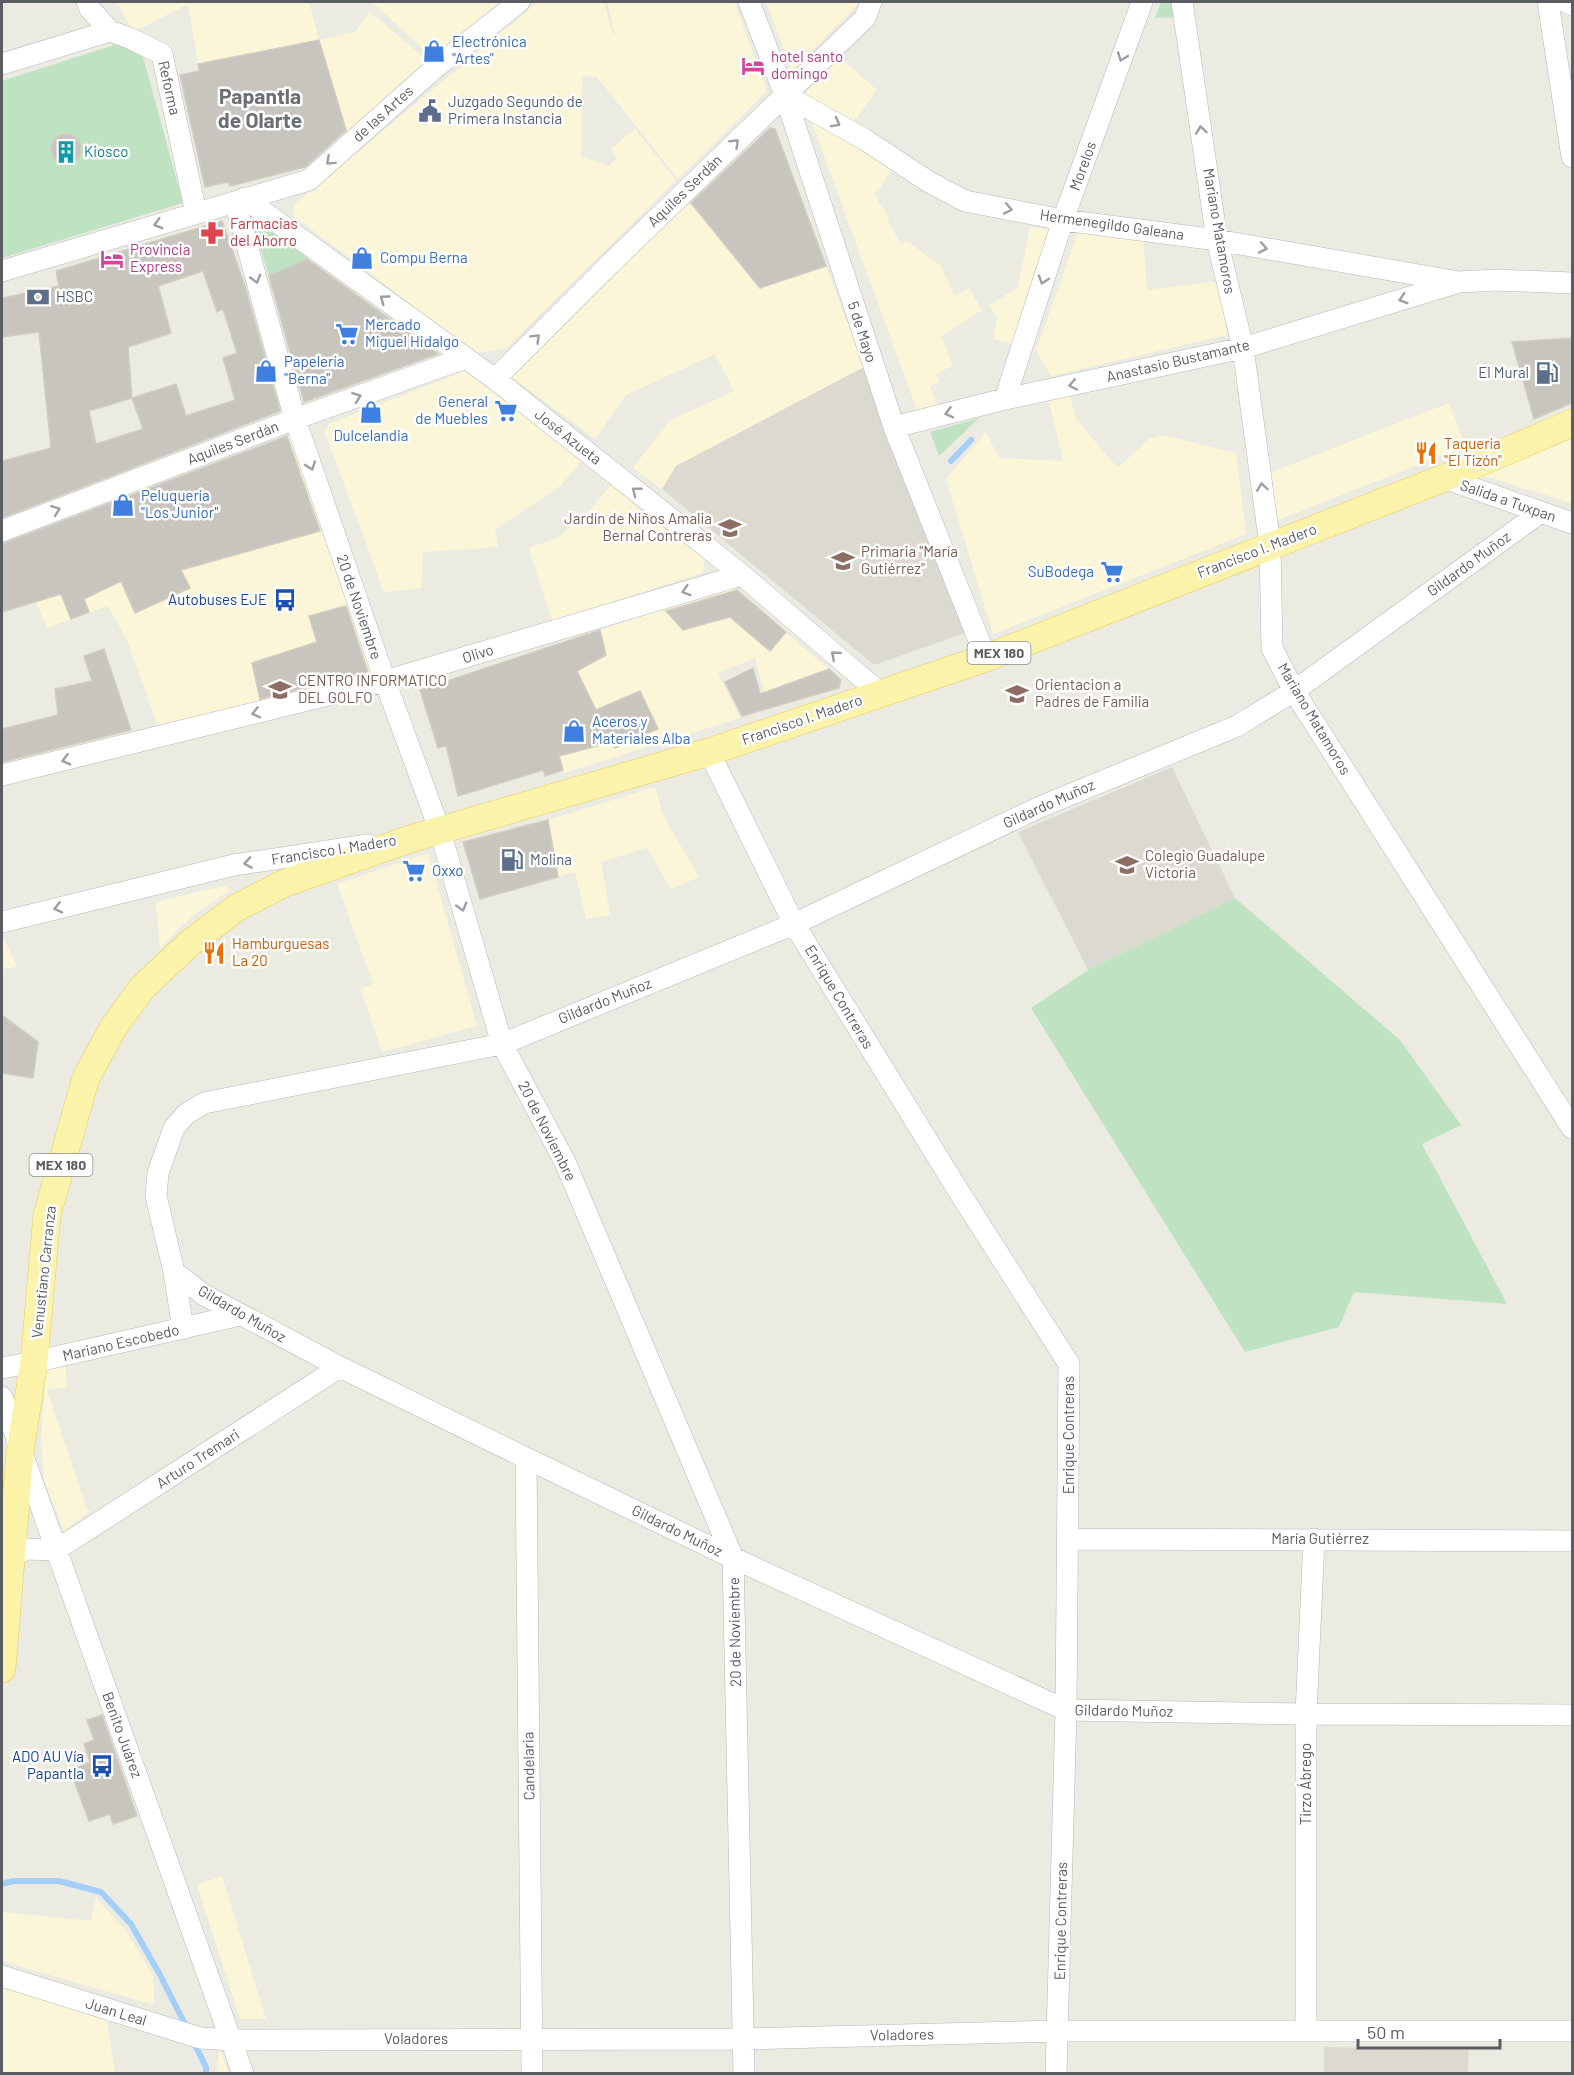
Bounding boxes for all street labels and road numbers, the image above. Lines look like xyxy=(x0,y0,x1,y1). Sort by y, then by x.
street label: Reforma xyxy=(155,59,185,117)
street label: de las Artes xyxy=(348,81,416,145)
street label: Morelos xyxy=(1065,139,1099,193)
street label: Aquiles Serdán xyxy=(643,150,725,230)
street label: Mariano Matamoros xyxy=(1200,167,1240,295)
street label: Hermenegildo Galeana xyxy=(1039,205,1186,243)
street label: 5 de Mayo xyxy=(845,299,881,364)
street label: Anastasio Bustamante xyxy=(1104,335,1251,385)
street label: José Azueta xyxy=(532,405,606,468)
street label: Aquiles Serdán xyxy=(184,416,281,468)
street label: Salida a Tuxpan xyxy=(1458,475,1559,525)
street label: Francisco I. Madero xyxy=(1194,519,1319,581)
street label: Gildardo Muñoz xyxy=(1423,527,1514,600)
street label: 20 de Noviembre xyxy=(334,552,386,661)
street label: Olivo xyxy=(460,640,495,666)
road number: MEX 180 xyxy=(968,642,1030,664)
street label: Mariano Matamoros xyxy=(1274,659,1355,778)
street label: Francisco I. Madero xyxy=(739,690,864,748)
street label: Gildardo Muñoz xyxy=(1000,775,1098,831)
street label: Francisco I. Madero xyxy=(270,830,398,868)
street label: Enrique Contreras xyxy=(802,941,878,1052)
street label: Gildardo Muñoz xyxy=(555,973,654,1027)
street label: 20 de Noviembre xyxy=(515,1078,581,1183)
road number: MEX 180 xyxy=(29,1154,92,1176)
street label: Venustiano Carranza xyxy=(27,1205,59,1339)
street label: Gildardo Muñoz xyxy=(195,1281,290,1346)
street label: Mariano Escobedo xyxy=(61,1320,181,1364)
street label: Enrique Contreras xyxy=(1059,1376,1077,1494)
street label: Arturo Tremari xyxy=(153,1425,242,1492)
street label: Gildardo Muñoz xyxy=(629,1500,726,1560)
street label: María Gutiérrez xyxy=(1271,1529,1369,1547)
street label: 20 de Noviembre xyxy=(724,1577,744,1687)
street label: Benito Juárez xyxy=(99,1689,147,1780)
street label: Gildardo Muñoz xyxy=(1074,1700,1174,1720)
street label: Candelaria xyxy=(518,1731,538,1801)
street label: Tirzo Ábrego xyxy=(1296,1743,1314,1825)
street label: Enrique Contreras xyxy=(1050,1862,1070,1980)
street label: Juan Leal xyxy=(84,1993,149,2029)
street label: Voladores xyxy=(870,2024,934,2044)
street label: Voladores xyxy=(384,2029,448,2047)

